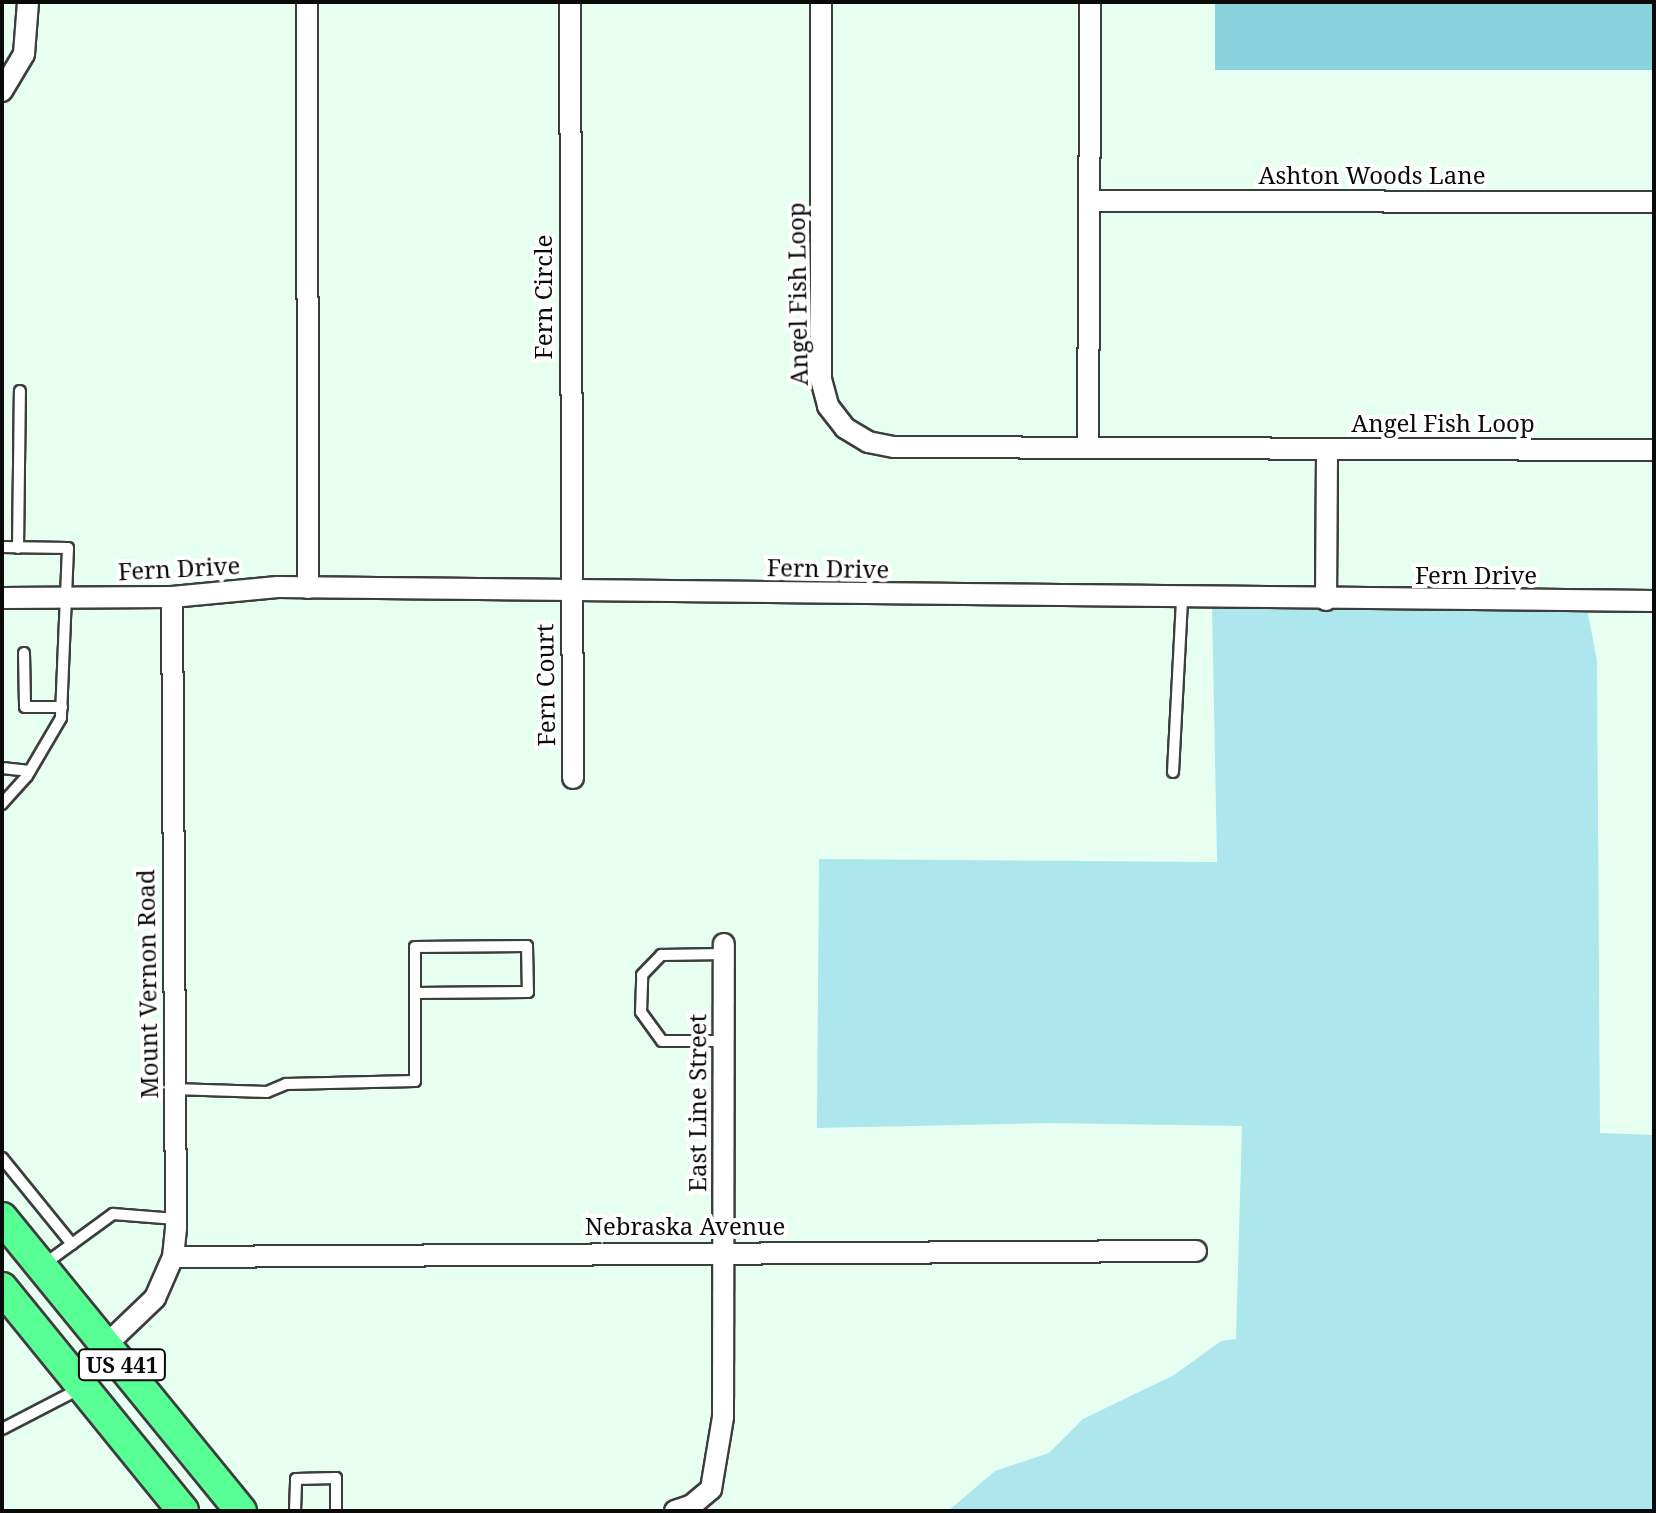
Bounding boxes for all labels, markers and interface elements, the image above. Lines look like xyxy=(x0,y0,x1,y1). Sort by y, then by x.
street label: Ashton Woods Lane xyxy=(1259,161,1485,189)
street label: Angel Fish Loop xyxy=(781,202,813,386)
street label: Fern Circle xyxy=(529,235,557,359)
street label: Angel Fish Loop xyxy=(1351,409,1535,437)
street label: Fern Drive xyxy=(117,550,241,586)
street label: Fern Drive xyxy=(767,553,889,583)
street label: Fern Drive xyxy=(1415,561,1537,589)
street label: Fern Court xyxy=(530,623,560,747)
street label: Mount Vernon Road xyxy=(131,869,163,1099)
street label: East Line Street xyxy=(683,1014,711,1192)
street label: Nebraska Avenue xyxy=(585,1212,785,1240)
road number: US 441 xyxy=(76,1347,168,1383)

